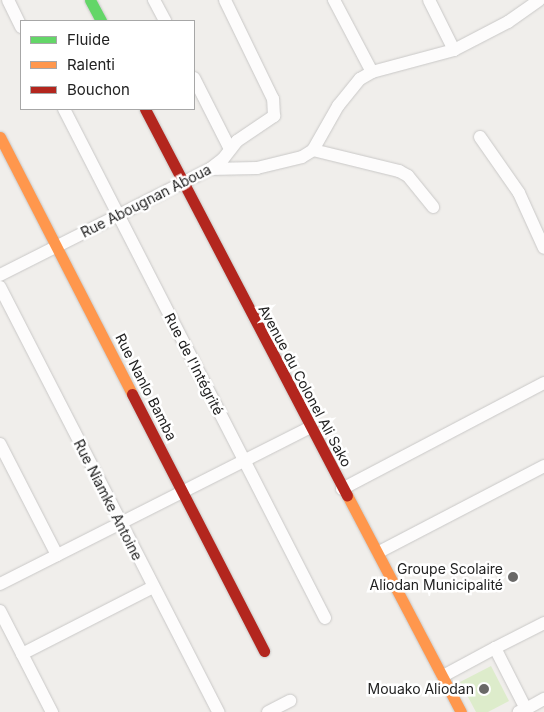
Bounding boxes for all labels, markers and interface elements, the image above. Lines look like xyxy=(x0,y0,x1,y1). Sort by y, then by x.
legend xyxy=(20,20,195,110)
text: Fluide xyxy=(67,30,110,49)
text: Ralenti xyxy=(67,55,115,74)
text: Bouchon xyxy=(67,80,130,99)
street label: Rue Abougnan Aboua xyxy=(78,161,214,241)
street label: Avenue du Colonel Ali Sako xyxy=(255,302,355,470)
street label: Rue de l'Intégrité xyxy=(161,310,227,418)
street label: Rue Nanlo Bamba xyxy=(112,331,180,443)
street label: Rue Niamke Antoine xyxy=(70,437,146,563)
place label: Groupe Scolaire Aliodan Municipalité xyxy=(370,561,503,594)
marker: Groupe Scolaire Aliodan Municipalité xyxy=(507,571,519,583)
place label: Mouako Aliodan xyxy=(368,681,474,697)
marker: Mouako Aliodan xyxy=(478,683,490,695)

